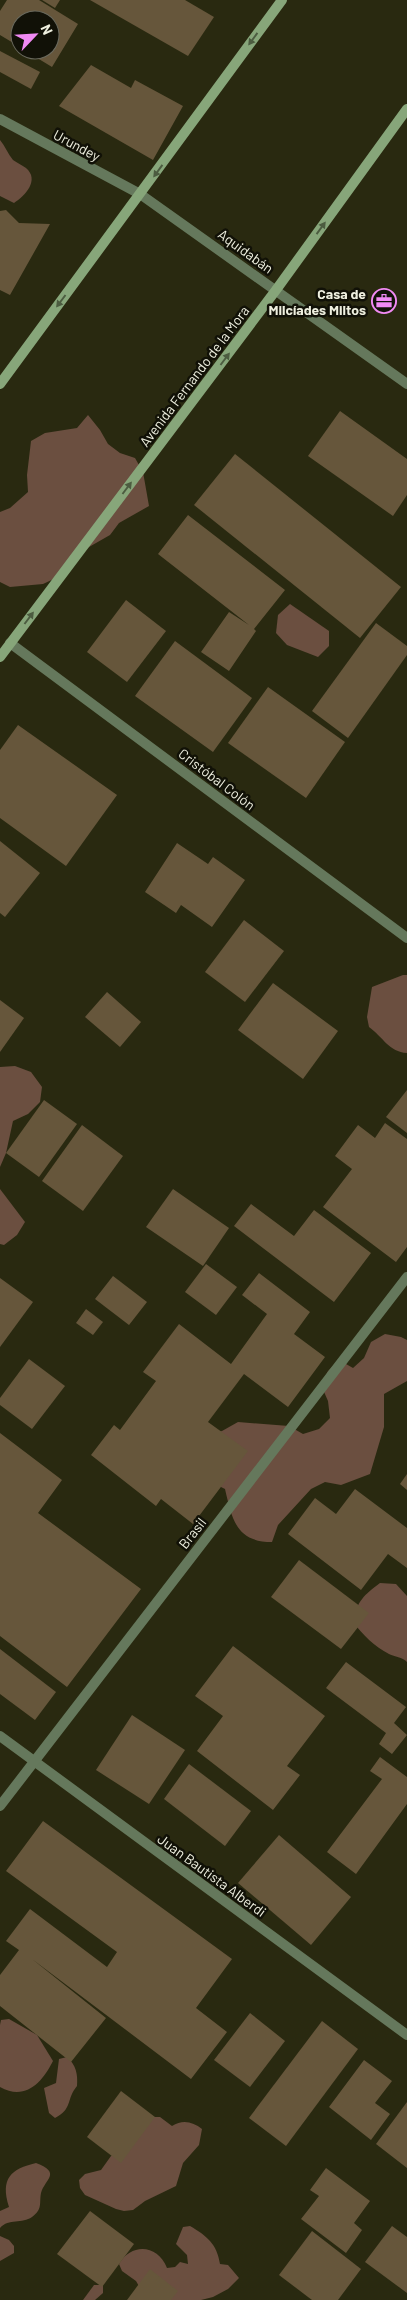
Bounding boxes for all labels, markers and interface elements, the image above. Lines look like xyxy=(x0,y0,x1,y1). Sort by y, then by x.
north arrow xyxy=(10,10,60,60)
text: N xyxy=(38,21,57,37)
one-way arrow xyxy=(248,32,259,45)
street label: Urundey xyxy=(51,126,104,165)
one-way arrow xyxy=(152,164,163,177)
one-way arrow xyxy=(316,221,326,235)
street label: Aquidabán xyxy=(215,225,277,277)
place label: Casa de Milcíades Miltos xyxy=(268,285,366,318)
office icon: Casa de Milcíades Miltos xyxy=(371,288,397,314)
one-way arrow xyxy=(56,294,66,308)
street label: Avenida Fernando de la Mora xyxy=(136,302,252,450)
one-way arrow xyxy=(220,352,230,366)
one-way arrow xyxy=(122,481,132,495)
one-way arrow xyxy=(24,612,35,625)
street label: Cristóbal Colón xyxy=(175,745,259,813)
street label: Brasil xyxy=(175,1514,209,1552)
street label: Juan Bautista Alberdi xyxy=(154,1830,270,1920)

